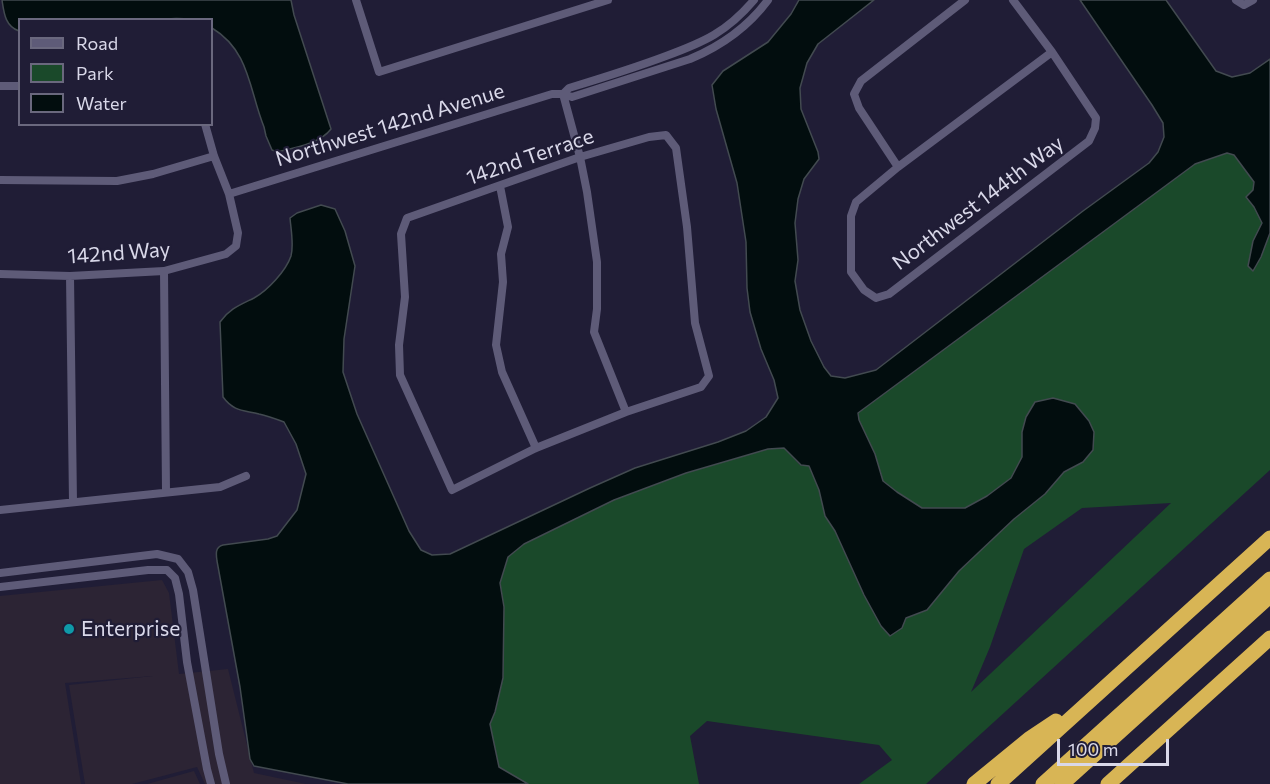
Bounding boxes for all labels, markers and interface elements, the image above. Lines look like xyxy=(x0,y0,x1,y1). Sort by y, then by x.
legend xyxy=(18,18,213,126)
text: Road xyxy=(76,32,118,54)
text: Park xyxy=(76,62,114,84)
street label: Northwest 142nd Avenue xyxy=(273,78,507,172)
text: Water xyxy=(76,92,127,114)
street label: 142nd Terrace xyxy=(463,123,597,191)
street label: Northwest 144th Way xyxy=(888,130,1068,276)
street label: 142nd Way xyxy=(67,237,171,269)
place label: Enterprise xyxy=(81,616,180,642)
marker: Enterprise xyxy=(62,622,76,636)
scale bar xyxy=(1060,727,1172,765)
text: 100 m xyxy=(1068,738,1118,760)

